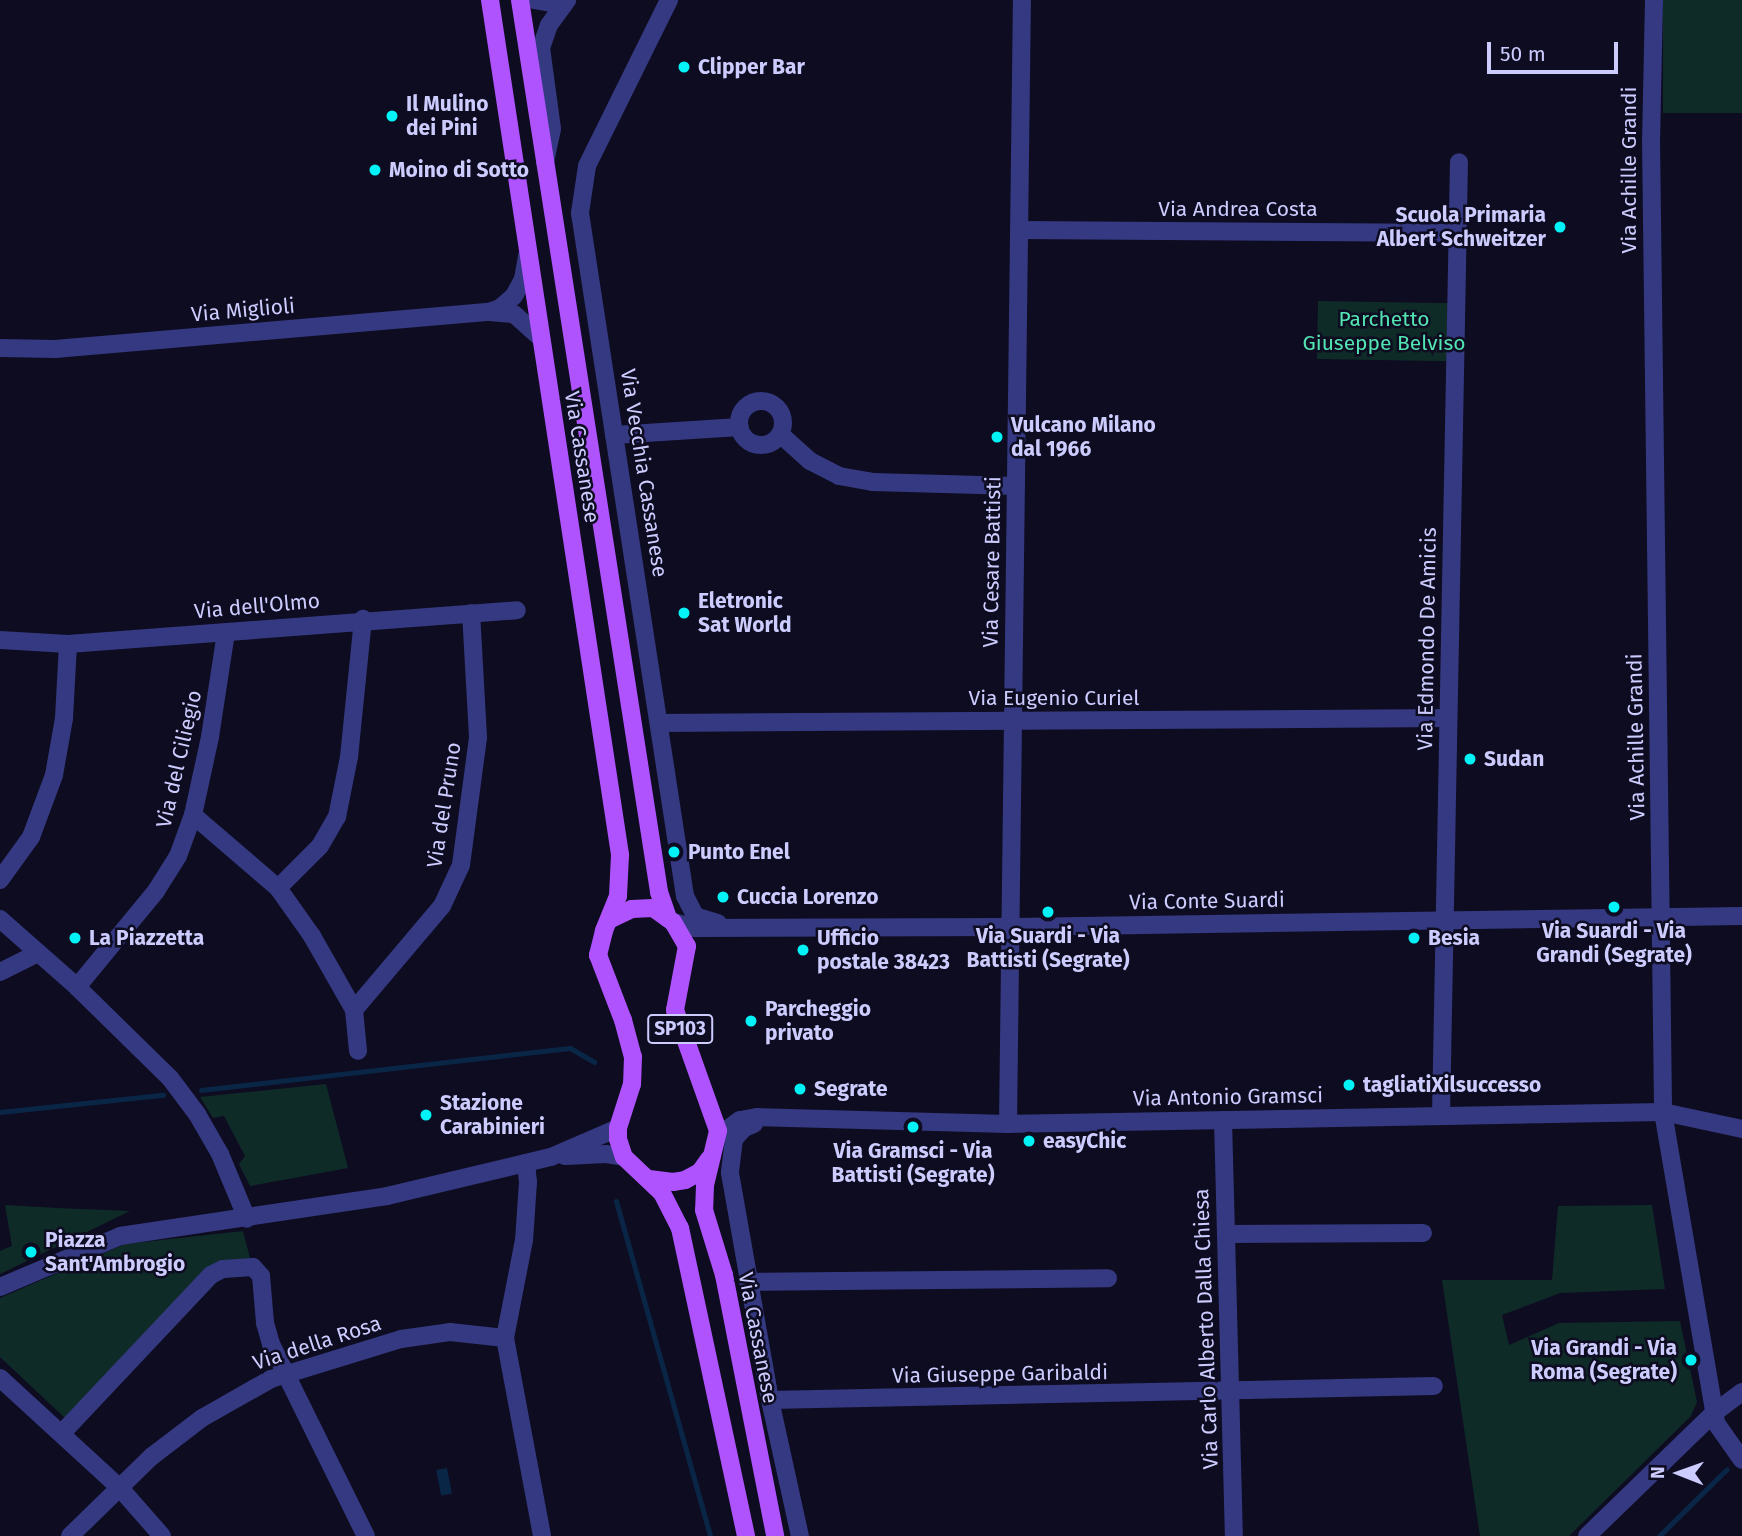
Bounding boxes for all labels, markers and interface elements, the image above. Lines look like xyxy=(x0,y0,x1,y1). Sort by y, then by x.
scale bar xyxy=(1490,28,1621,72)
text: 50 m xyxy=(1500,41,1546,67)
place label: Clipper Bar xyxy=(698,54,805,80)
marker: Clipper Bar xyxy=(676,59,692,75)
street label: Via Achille Grandi xyxy=(1616,87,1642,253)
place label: Il Mulino dei Pini xyxy=(406,91,488,141)
marker: Il Mulino dei Pini xyxy=(384,108,400,124)
place label: Moino di Sotto xyxy=(389,157,529,183)
marker: Moino di Sotto xyxy=(367,162,383,178)
street label: Via Andrea Costa xyxy=(1158,196,1318,222)
place label: Scuola Primaria Albert Schweitzer xyxy=(1377,202,1546,252)
marker: Scuola Primaria Albert Schweitzer xyxy=(1552,219,1568,235)
street label: Via Miglioli xyxy=(190,293,296,327)
park label: Parchetto Giuseppe Belviso xyxy=(1302,306,1466,356)
street label: Via Vecchia Cassanese xyxy=(615,367,673,579)
street label: Via Cassanese xyxy=(559,389,605,525)
place label: Vulcano Milano dal 1966 xyxy=(1011,412,1156,462)
marker: Vulcano Milano dal 1966 xyxy=(989,429,1005,445)
street label: Via Cesare Battisti xyxy=(978,476,1006,648)
street label: Via Edmondo De Amicis xyxy=(1412,527,1442,751)
street label: Via dell'Olmo xyxy=(193,588,321,624)
place label: Eletronic Sat World xyxy=(698,588,792,638)
marker: Eletronic Sat World xyxy=(676,605,692,621)
street label: Via Achille Grandi xyxy=(1622,653,1650,821)
street label: Via Eugenio Curiel xyxy=(968,685,1140,711)
street label: Via del Ciliegio xyxy=(151,688,207,830)
street label: Via del Pruno xyxy=(422,740,466,870)
place label: Sudan xyxy=(1484,746,1544,772)
marker: Sudan xyxy=(1462,751,1478,767)
place label: Punto Enel xyxy=(688,839,790,865)
marker: Punto Enel xyxy=(666,844,682,860)
place label: Cuccia Lorenzo xyxy=(737,884,879,910)
street label: Via Conte Suardi xyxy=(1129,887,1285,915)
marker: Cuccia Lorenzo xyxy=(715,889,731,905)
marker: Via Suardi - Via Grandi (Segrate) xyxy=(1606,899,1622,915)
marker: Via Suardi - Via Battisti (Segrate) xyxy=(1040,904,1056,920)
place label: Via Suardi - Via Grandi (Segrate) xyxy=(1536,918,1692,968)
place label: Via Suardi - Via Battisti (Segrate) xyxy=(966,923,1130,973)
place label: La Piazzetta xyxy=(89,925,204,951)
place label: Ufficio postale 38423 xyxy=(817,925,950,975)
place label: Besia xyxy=(1428,925,1480,951)
marker: La Piazzetta xyxy=(67,930,83,946)
marker: Besia xyxy=(1406,930,1422,946)
marker: Ufficio postale 38423 xyxy=(795,942,811,958)
place label: Parcheggio privato xyxy=(765,996,871,1046)
marker: Parcheggio privato xyxy=(743,1013,759,1029)
road number: SP103 xyxy=(647,1014,713,1044)
place label: tagliatiXilsuccesso xyxy=(1363,1072,1541,1098)
place label: Segrate xyxy=(814,1076,888,1102)
marker: tagliatiXilsuccesso xyxy=(1341,1077,1357,1093)
marker: Segrate xyxy=(792,1081,808,1097)
street label: Via Antonio Gramsci xyxy=(1133,1083,1323,1111)
place label: Stazione Carabinieri xyxy=(440,1090,545,1140)
marker: Stazione Carabinieri xyxy=(418,1107,434,1123)
marker: Via Gramsci - Via Battisti (Segrate) xyxy=(905,1119,921,1135)
place label: easyChic xyxy=(1043,1128,1126,1154)
marker: easyChic xyxy=(1021,1133,1037,1149)
place label: Via Gramsci - Via Battisti (Segrate) xyxy=(831,1138,995,1188)
street label: Via Carlo Alberto Dalla Chiesa xyxy=(1189,1188,1223,1470)
place label: Piazza Sant'Ambrogio xyxy=(45,1227,185,1277)
marker: Piazza Sant'Ambrogio xyxy=(23,1244,39,1260)
street label: Via Cassanese xyxy=(733,1270,783,1406)
street label: Via della Rosa xyxy=(250,1310,384,1376)
place label: Via Grandi - Via Roma (Segrate) xyxy=(1531,1335,1677,1385)
marker: Via Grandi - Via Roma (Segrate) xyxy=(1683,1352,1699,1368)
street label: Via Giuseppe Garibaldi xyxy=(892,1360,1108,1388)
north arrow xyxy=(1644,1438,1714,1508)
text: N xyxy=(1646,1466,1669,1479)

